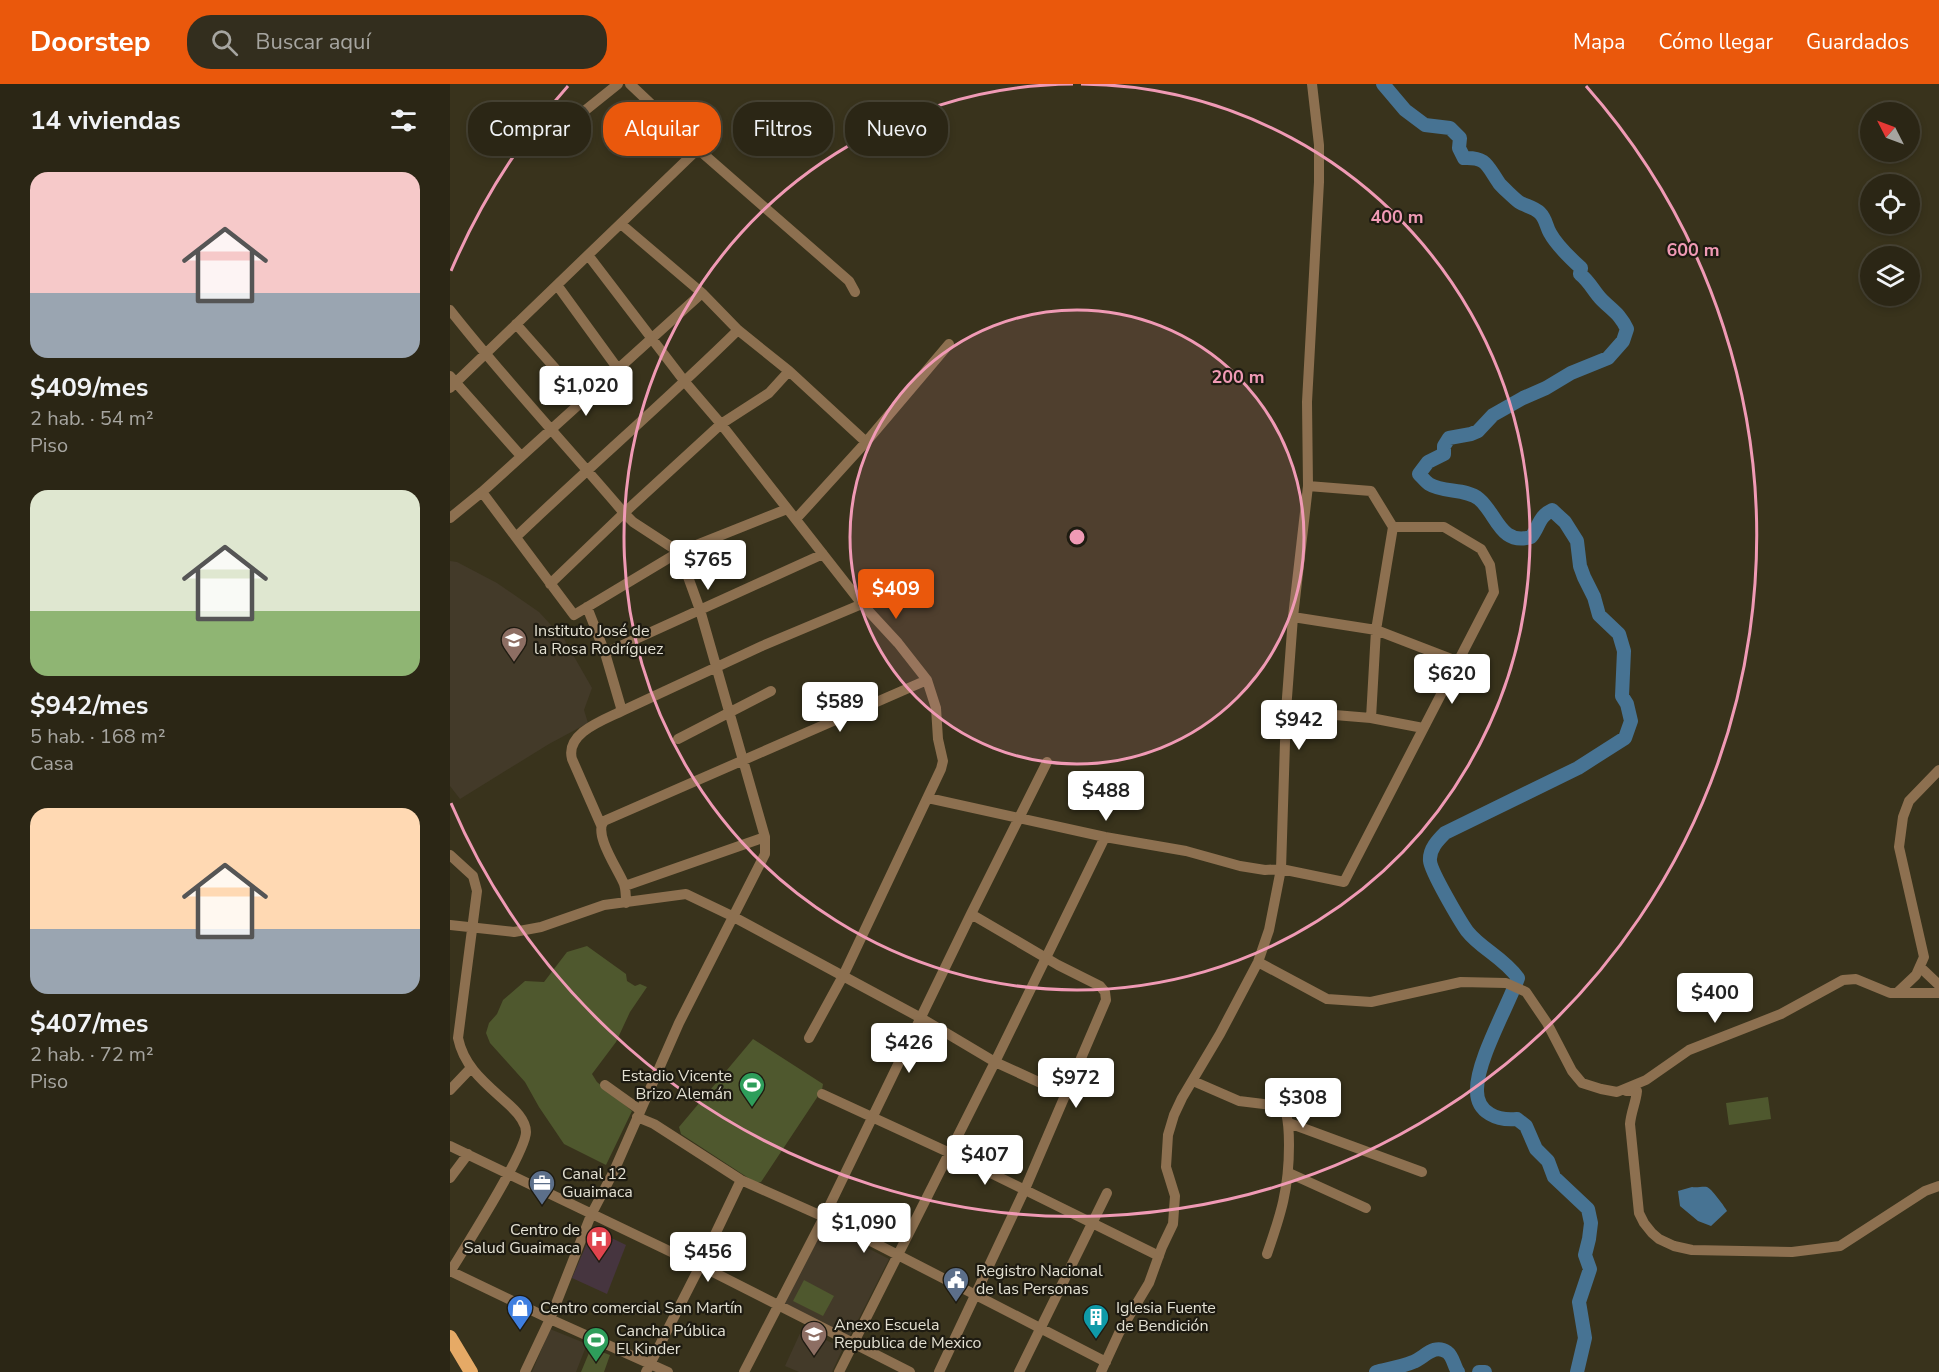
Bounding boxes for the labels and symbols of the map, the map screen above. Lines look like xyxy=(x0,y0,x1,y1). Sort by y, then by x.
north arrow xyxy=(1860,102,1920,162)
text: 400 m xyxy=(1370,205,1424,229)
text: 600 m xyxy=(1666,238,1720,262)
text: 200 m xyxy=(1211,365,1265,389)
pin: $1,020 xyxy=(537,366,635,417)
centre of rings xyxy=(1067,527,1087,547)
pin: $765 xyxy=(672,540,744,591)
pin: $409 xyxy=(860,569,932,620)
place label: Instituto José de la Rosa Rodríguez xyxy=(534,620,663,660)
school or university icon: Instituto José de la Rosa Rodríguez xyxy=(499,625,529,663)
pin: $620 xyxy=(1416,654,1488,705)
pin: $589 xyxy=(804,682,876,733)
pin: $942 xyxy=(1263,700,1335,751)
pin: $488 xyxy=(1070,771,1142,822)
pin: $400 xyxy=(1679,973,1751,1024)
pin: $426 xyxy=(873,1023,945,1074)
pin: $972 xyxy=(1040,1058,1112,1109)
place label: Estadio Vicente Brizo Alemán xyxy=(621,1065,732,1105)
sports icon: Estadio Vicente Brizo Alemán xyxy=(737,1070,767,1108)
pin: $308 xyxy=(1267,1078,1339,1129)
pin: $407 xyxy=(949,1135,1021,1186)
place label: Canal 12 Guaimaca xyxy=(562,1163,633,1203)
office icon: Canal 12 Guaimaca xyxy=(527,1168,557,1206)
pin: $1,090 xyxy=(815,1203,913,1254)
place label: Centro de Salud Guaimaca xyxy=(464,1219,580,1259)
hospital icon: Centro de Salud Guaimaca xyxy=(584,1224,614,1262)
pin: $456 xyxy=(672,1232,744,1283)
place label: Registro Nacional de las Personas xyxy=(976,1260,1103,1300)
public building icon: Registro Nacional de las Personas xyxy=(941,1265,971,1303)
shop icon: Centro comercial San Martín xyxy=(505,1293,535,1331)
place label: Centro comercial San Martín xyxy=(540,1297,743,1319)
place label: Iglesia Fuente de Bendición xyxy=(1116,1297,1216,1337)
building icon: Iglesia Fuente de Bendición xyxy=(1081,1302,1111,1340)
place label: Anexo Escuela Republica de Mexico xyxy=(834,1314,981,1354)
school or university icon: Anexo Escuela Republica de Mexico xyxy=(799,1319,829,1357)
place label: Cancha Pública El Kinder xyxy=(616,1320,726,1360)
sports icon: Cancha Pública El Kinder xyxy=(581,1325,611,1363)

